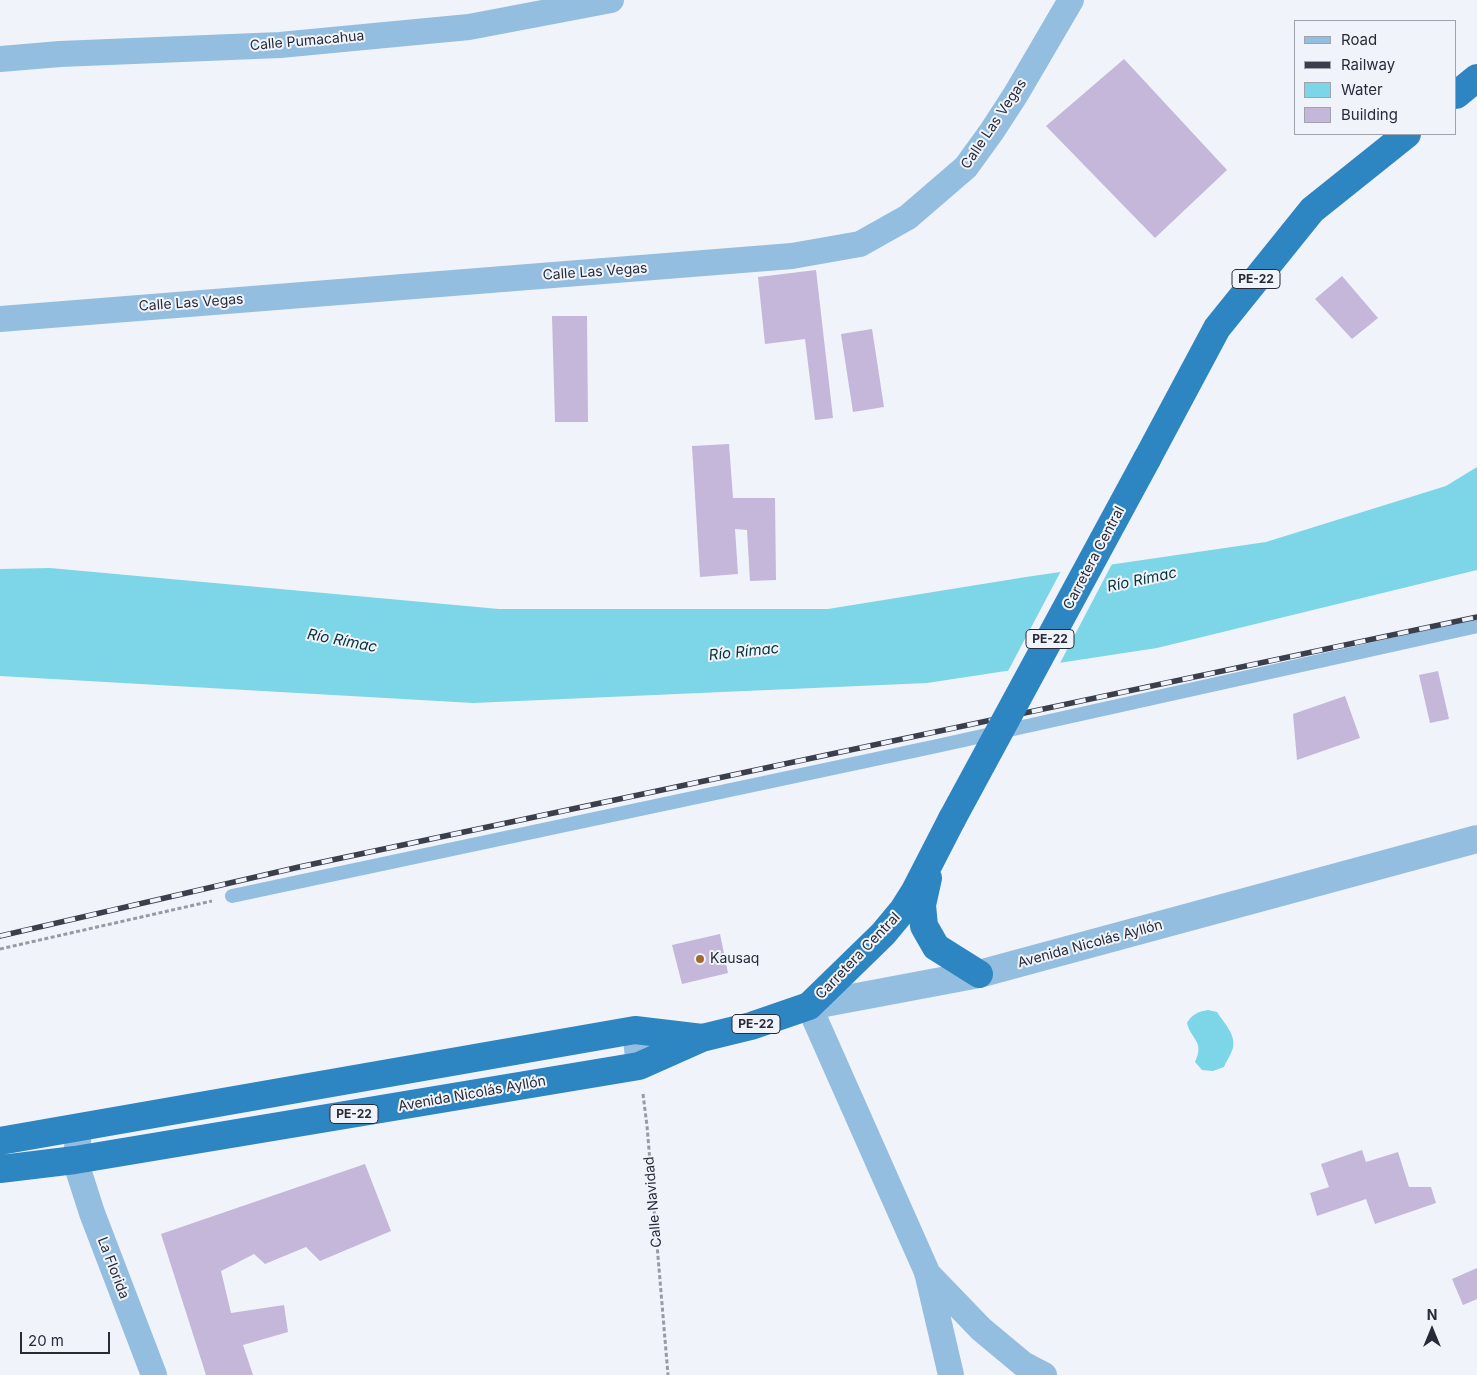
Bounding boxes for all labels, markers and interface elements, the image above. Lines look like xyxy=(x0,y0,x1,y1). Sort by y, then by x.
legend xyxy=(1294,20,1457,135)
street label: Calle Pumacahua xyxy=(249,28,365,54)
text: Road xyxy=(1341,30,1377,49)
text: Railway xyxy=(1341,55,1395,74)
street label: Calle Las Vegas xyxy=(958,76,1030,172)
text: Water xyxy=(1341,80,1383,99)
text: Building xyxy=(1341,105,1398,124)
street label: Calle Las Vegas xyxy=(542,260,648,284)
road number: PE-22 xyxy=(1232,270,1280,288)
street label: Calle Las Vegas xyxy=(138,291,244,315)
street label: Carretera Central xyxy=(1060,504,1128,612)
water label: Río Rímac xyxy=(1106,564,1178,596)
water label: Río Rímac xyxy=(306,625,378,657)
road number: PE-22 xyxy=(1026,630,1074,648)
water label: Río Rímac xyxy=(708,639,780,665)
street label: Carretera Central xyxy=(812,909,904,1003)
street label: Avenida Nicolás Ayllón xyxy=(1016,917,1164,971)
place label: Kausaq xyxy=(710,951,759,967)
marker: Kausaq xyxy=(694,953,706,965)
road number: PE-22 xyxy=(732,1014,780,1034)
street label: Avenida Nicolás Ayllón xyxy=(397,1073,547,1115)
road number: PE-22 xyxy=(330,1104,378,1124)
street label: Calle Navidad xyxy=(641,1156,665,1248)
street label: La Florida xyxy=(93,1235,133,1301)
north arrow xyxy=(1407,1305,1457,1355)
text: N xyxy=(1427,1306,1437,1323)
scale bar xyxy=(22,1322,112,1354)
text: 20 m xyxy=(28,1331,64,1350)

